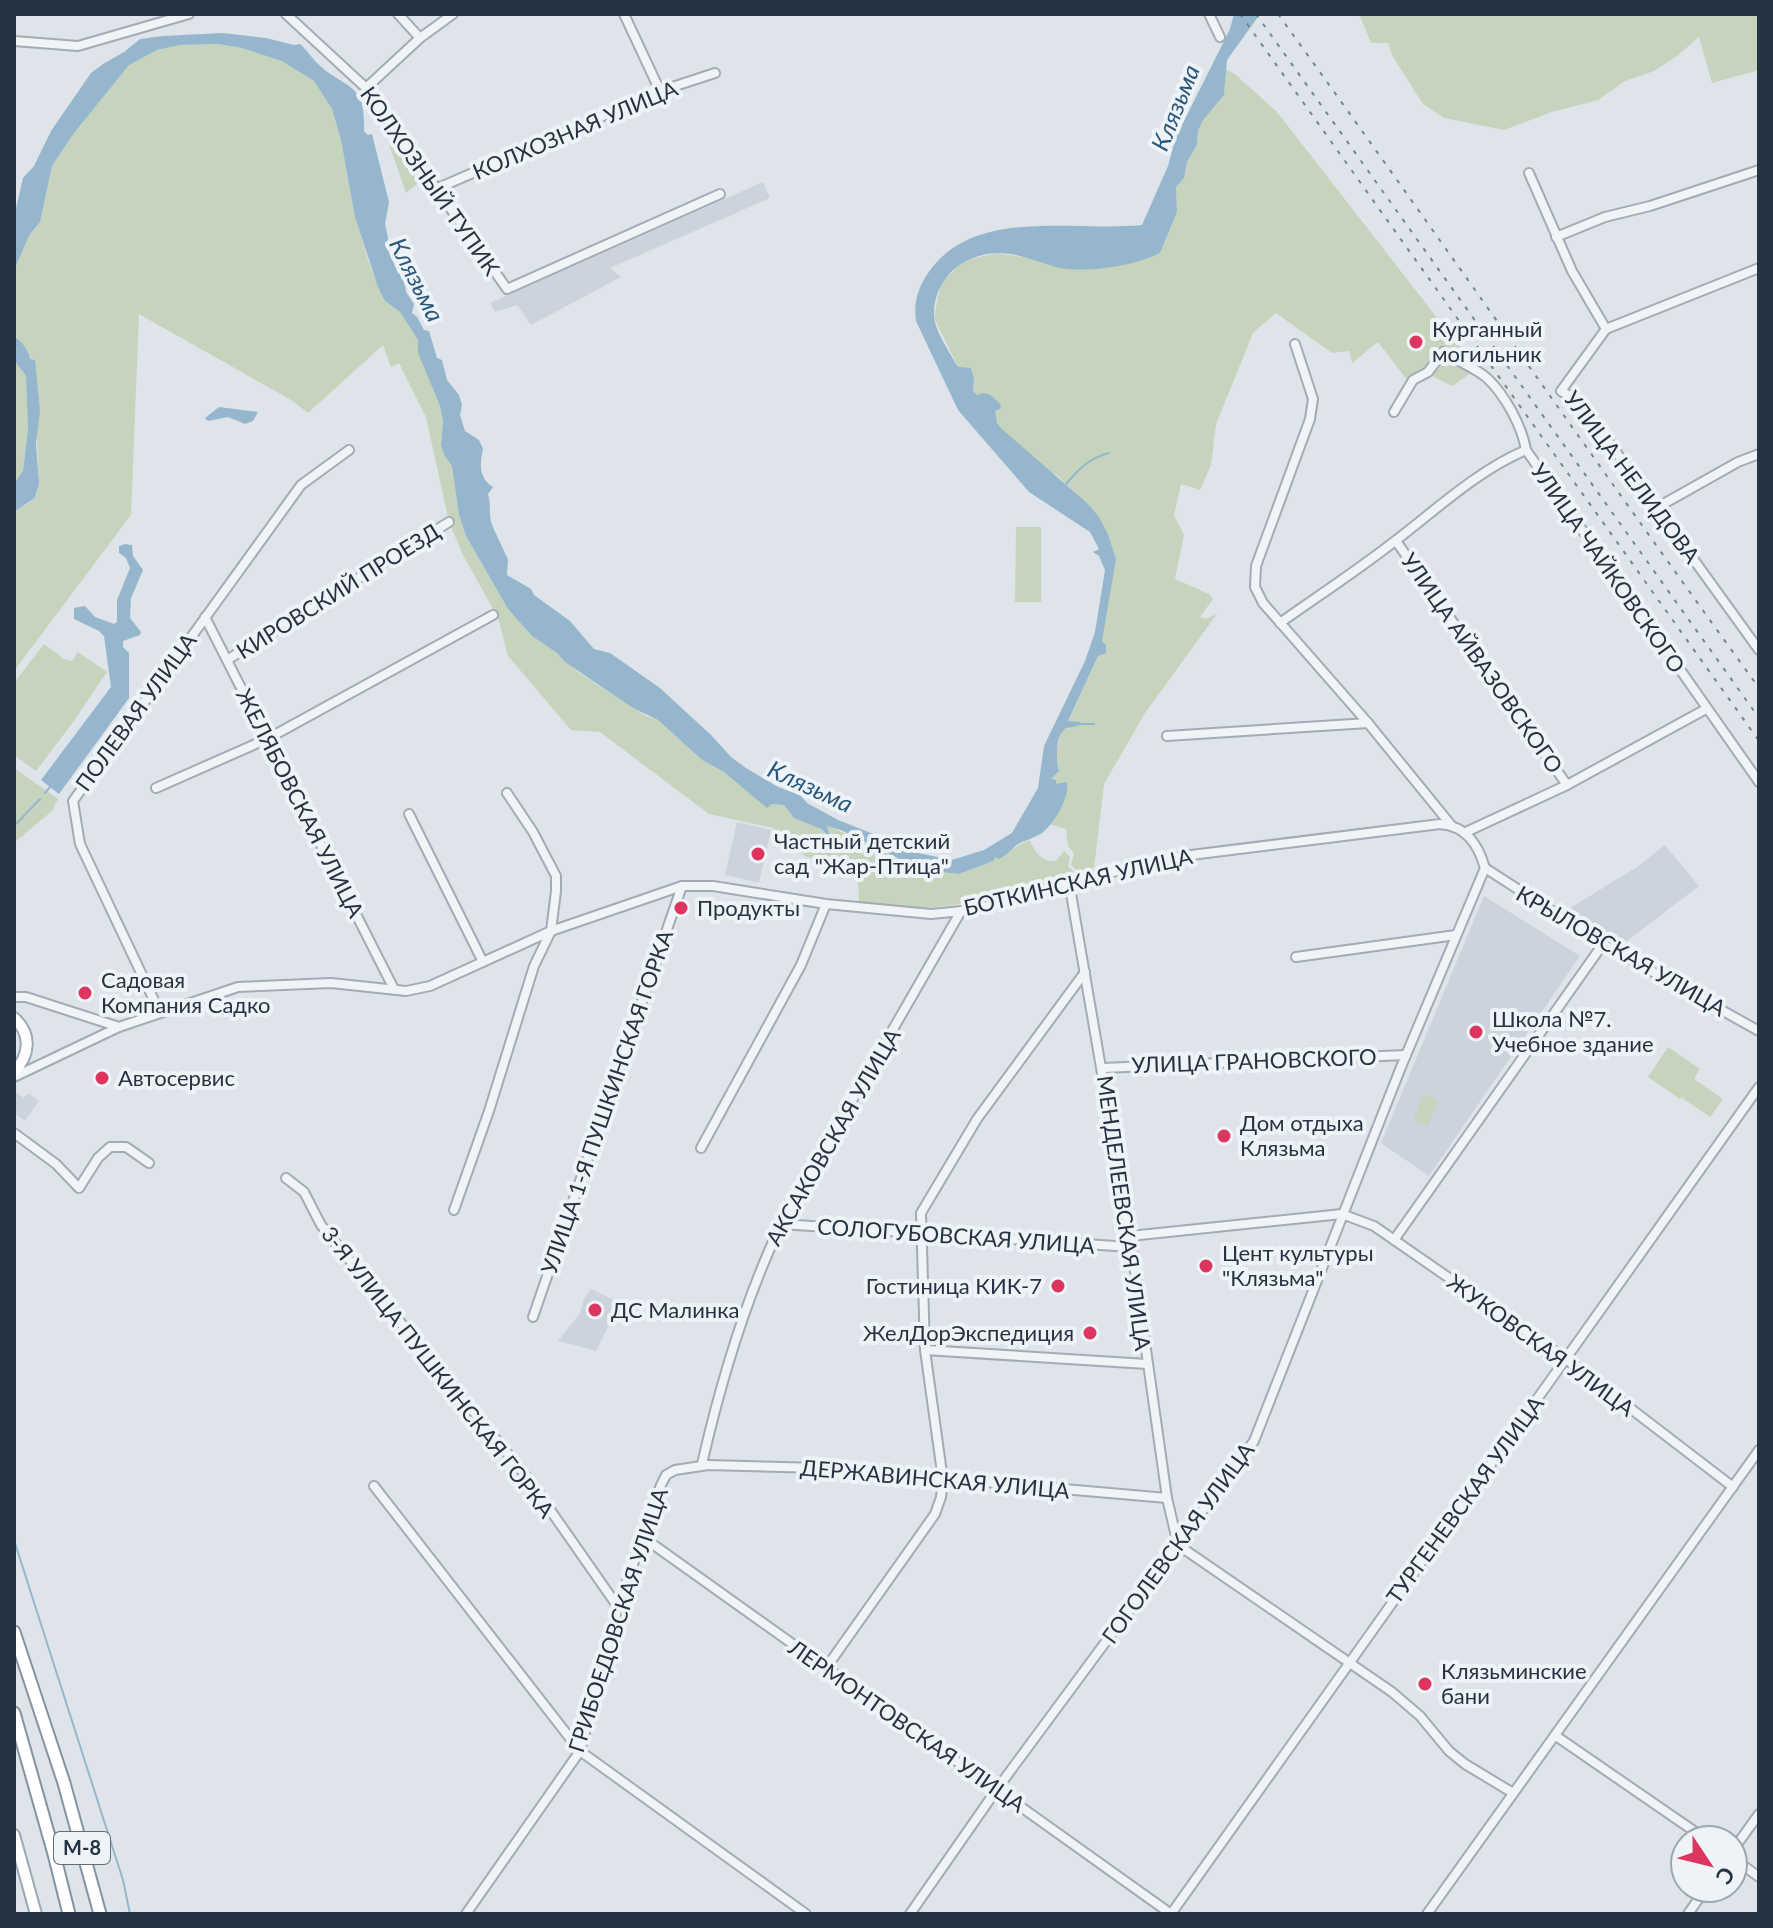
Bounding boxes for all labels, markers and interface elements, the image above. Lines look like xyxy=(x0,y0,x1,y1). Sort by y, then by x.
water label: Клязьма xyxy=(1144,60,1205,155)
street label: КОЛХОЗНАЯ УЛИЦА xyxy=(468,74,681,185)
street label: КОЛХОЗНЫЙ ТУПИК xyxy=(355,81,506,280)
water label: Клязьма xyxy=(384,233,451,326)
place label: Курганный могильник xyxy=(1432,315,1542,367)
marker: Курганный могильник xyxy=(1407,333,1425,351)
street label: УЛИЦА НЕЛИДОВА xyxy=(1559,385,1706,568)
street label: УЛИЦА ЧАЙКОВСКОГО xyxy=(1526,458,1691,678)
street label: КИРОВСКИЙ ПРОЕЗД xyxy=(231,517,444,664)
street label: УЛИЦА АЙВАЗОВСКОГО xyxy=(1396,547,1569,778)
street label: ПОЛЕВАЯ УЛИЦА xyxy=(69,627,202,796)
street label: ЖЕЛЯБОВСКАЯ УЛИЦА xyxy=(231,684,370,922)
water label: Клязьма xyxy=(764,753,858,818)
place label: Частный детский сад "Жар-Птица" xyxy=(774,827,950,879)
street label: БОТКИНСКАЯ УЛИЦА xyxy=(961,842,1195,921)
marker: Частный детский сад "Жар-Птица" xyxy=(749,845,767,863)
street label: КРЫЛОВСКАЯ УЛИЦА xyxy=(1512,880,1731,1022)
place label: Продукты xyxy=(697,894,800,921)
marker: Продукты xyxy=(672,899,690,917)
street label: УЛИЦА 1-Я ПУШКИНСКАЯ ГОРКА xyxy=(535,926,678,1277)
place label: Садовая Компания Садко xyxy=(101,966,270,1018)
marker: Садовая Компания Садко xyxy=(76,984,94,1002)
place label: Школа №7. Учебное здание xyxy=(1492,1005,1654,1057)
street label: АКСАКОВСКАЯ УЛИЦА xyxy=(759,1023,906,1250)
marker: Школа №7. Учебное здание xyxy=(1467,1023,1485,1041)
street label: УЛИЦА ГРАНОВСКОГО xyxy=(1131,1043,1377,1078)
place label: Автосервис xyxy=(118,1064,235,1091)
marker: Автосервис xyxy=(93,1069,111,1087)
street label: МЕНДЕЛЕЕВСКАЯ УЛИЦА xyxy=(1092,1074,1157,1352)
place label: Дом отдыха Клязьма xyxy=(1240,1109,1364,1161)
marker: Дом отдыха Клязьма xyxy=(1215,1127,1233,1145)
street label: СОЛОГУБОВСКАЯ УЛИЦА xyxy=(816,1212,1096,1259)
street label: 3-Я УЛИЦА ПУШКИНСКАЯ ГОРКА xyxy=(316,1221,561,1523)
place label: Цент культуры "Клязьма" xyxy=(1222,1239,1374,1291)
marker: Цент культуры "Клязьма" xyxy=(1197,1257,1215,1275)
street label: ЖУКОВСКАЯ УЛИЦА xyxy=(1443,1268,1640,1422)
place label: Гостиница КИК-7 xyxy=(866,1272,1042,1299)
marker: Гостиница КИК-7 xyxy=(1049,1277,1067,1295)
place label: ДС Малинка xyxy=(611,1296,740,1323)
marker: ДС Малинка xyxy=(586,1301,604,1319)
place label: ЖелДорЭкспедиция xyxy=(863,1319,1074,1346)
marker: ЖелДорЭкспедиция xyxy=(1081,1324,1099,1342)
street label: ТУРГЕНЕВСКАЯ УЛИЦА xyxy=(1380,1391,1549,1609)
street label: ГОГОЛЕВСКАЯ УЛИЦА xyxy=(1096,1437,1260,1648)
street label: ДЕРЖАВИНСКАЯ УЛИЦА xyxy=(799,1453,1071,1504)
street label: ГРИБОЕДОВСКАЯ УЛИЦА xyxy=(562,1484,673,1755)
street label: ЛЕРМОНТОВСКАЯ УЛИЦА xyxy=(783,1633,1031,1818)
place label: Клязьминские бани xyxy=(1441,1657,1587,1709)
marker: Клязьминские бани xyxy=(1416,1675,1434,1693)
north arrow xyxy=(1669,1824,1749,1904)
road number: М-8 xyxy=(54,1832,110,1864)
text: С xyxy=(1710,1862,1741,1890)

